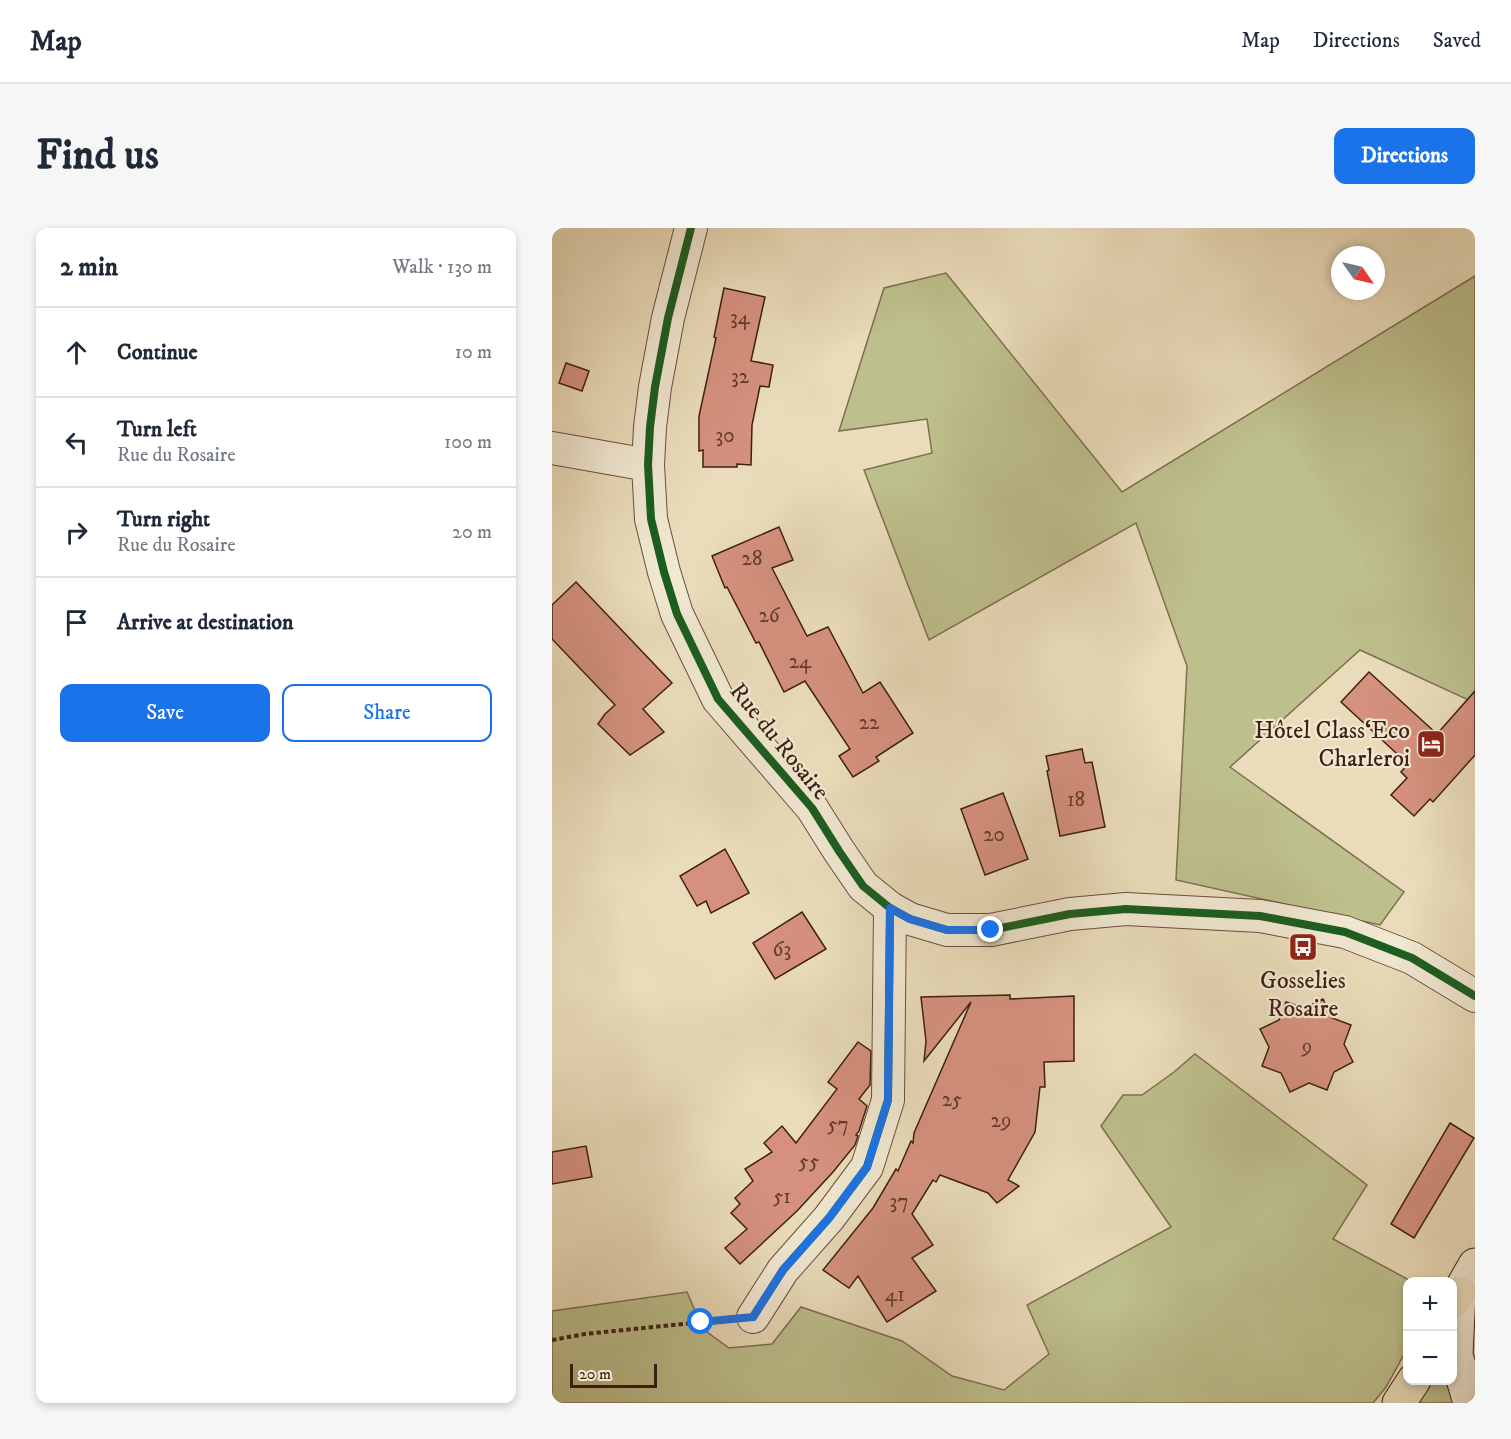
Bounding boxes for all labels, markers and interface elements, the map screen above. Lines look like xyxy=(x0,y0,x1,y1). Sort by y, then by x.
text: Map xyxy=(30,24,82,59)
text: Map xyxy=(1241,28,1280,54)
text: Directions xyxy=(1313,28,1400,54)
text: Saved xyxy=(1433,28,1481,54)
button: Directions xyxy=(1334,128,1475,184)
text: Find us xyxy=(36,130,159,182)
north arrow xyxy=(1331,246,1385,300)
text: 2 min xyxy=(60,251,118,284)
text: Walk · 130 m xyxy=(392,255,492,280)
house number: 34 xyxy=(730,305,751,331)
icon: ahead xyxy=(60,336,93,369)
text: Continue xyxy=(117,339,198,366)
text: 10 m xyxy=(455,340,492,365)
house number: 32 xyxy=(731,364,750,390)
text: Turn left xyxy=(117,416,197,443)
house number: 30 xyxy=(715,423,735,449)
icon: left xyxy=(60,426,93,459)
text: 100 m xyxy=(444,430,492,455)
text: Rue du Rosaire xyxy=(117,443,235,468)
text: Turn right xyxy=(117,506,210,533)
icon: right xyxy=(60,516,93,549)
text: 20 m xyxy=(452,520,492,545)
text: Rue du Rosaire xyxy=(117,533,235,558)
house number: 28 xyxy=(742,546,762,572)
house number: 26 xyxy=(758,603,781,629)
icon: arrive xyxy=(60,606,93,639)
text: Arrive at destination xyxy=(117,609,294,636)
house number: 24 xyxy=(789,649,812,675)
street label: Rue du Rosaire xyxy=(723,677,836,806)
button: Save xyxy=(60,684,270,742)
button: Share xyxy=(282,684,492,742)
house number: 22 xyxy=(859,710,880,736)
place label: Hôtel Class‘Eco Charleroi xyxy=(1254,716,1410,774)
hotel icon: Hôtel Class‘Eco Charleroi xyxy=(1415,728,1447,760)
house number: 18 xyxy=(1067,787,1085,813)
house number: 20 xyxy=(983,822,1005,848)
route end xyxy=(977,916,1003,942)
bus stop icon: Gosselies Rosaire xyxy=(1287,931,1319,963)
house number: 63 xyxy=(773,937,791,963)
place label: Gosselies Rosaire xyxy=(1260,966,1346,1024)
house number: 9 xyxy=(1301,1034,1312,1060)
house number: 25 xyxy=(942,1087,962,1113)
house number: 29 xyxy=(991,1108,1011,1134)
house number: 57 xyxy=(827,1112,849,1138)
house number: 55 xyxy=(799,1149,819,1175)
house number: 51 xyxy=(773,1184,791,1210)
house number: 37 xyxy=(890,1189,908,1215)
map controls xyxy=(1403,1277,1457,1385)
button: + xyxy=(1403,1277,1457,1331)
house number: 41 xyxy=(885,1282,905,1308)
route start xyxy=(687,1308,713,1334)
button: − xyxy=(1403,1331,1457,1385)
scale bar xyxy=(570,1361,657,1388)
text: 20 m xyxy=(579,1364,611,1384)

